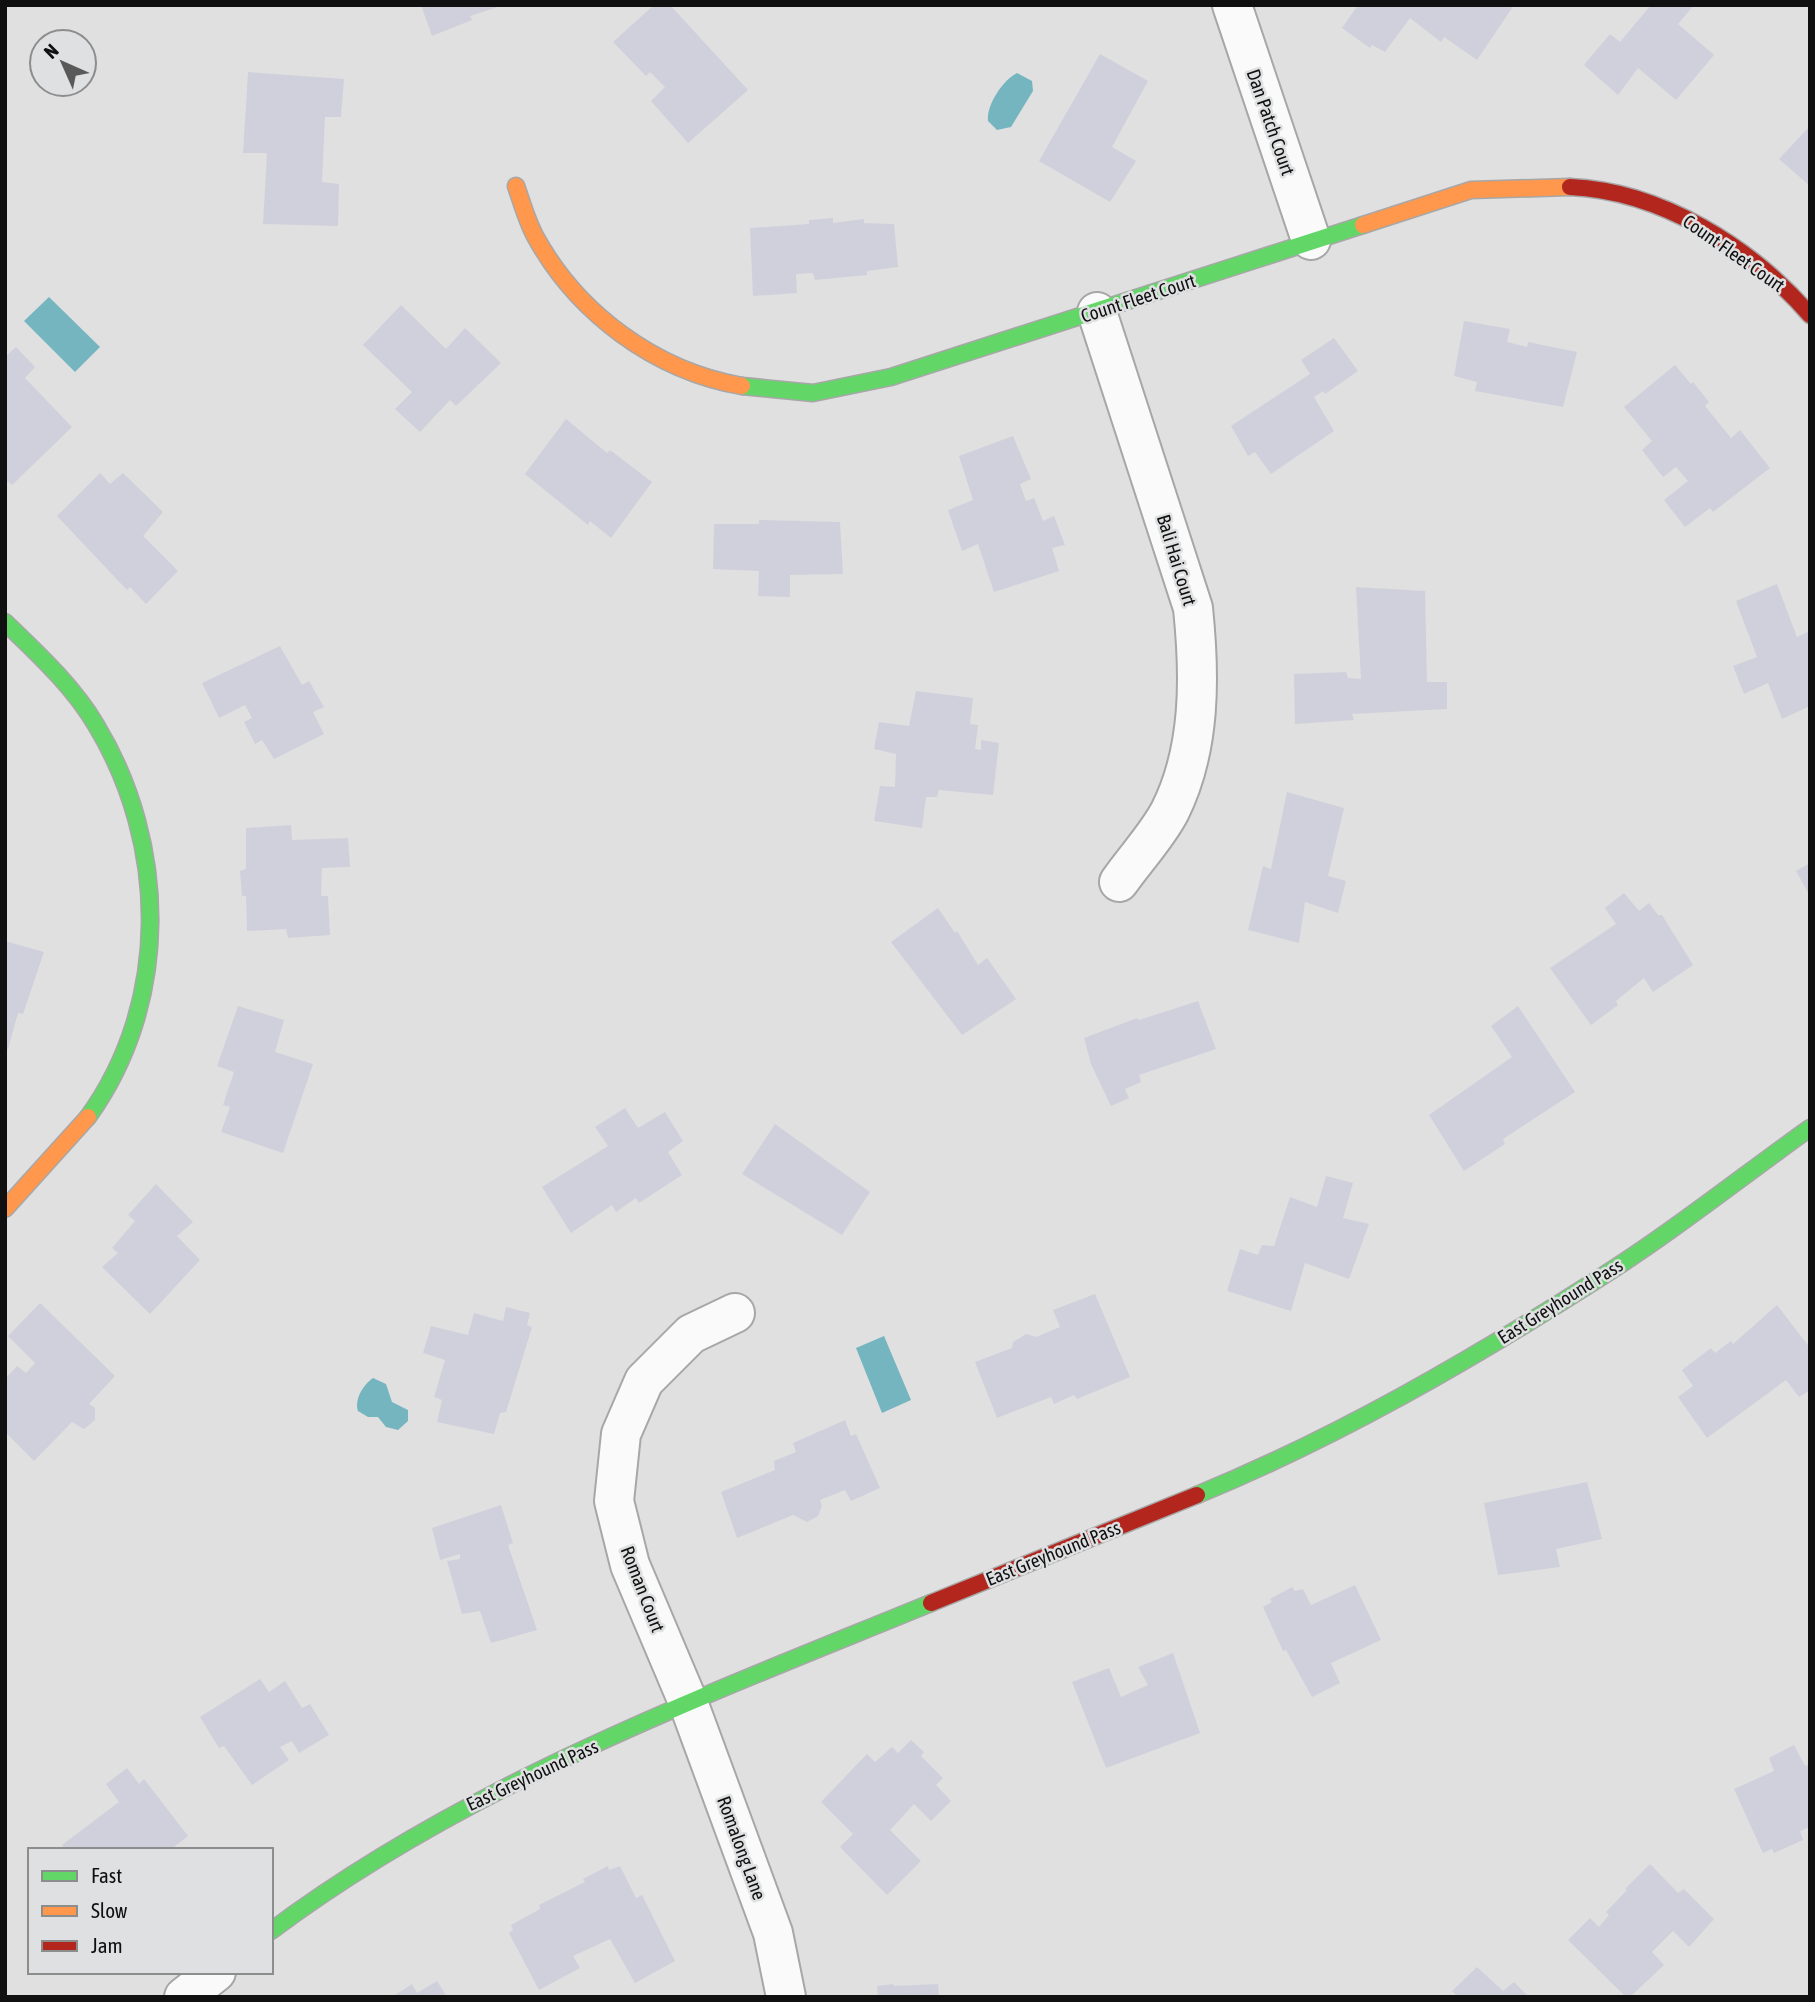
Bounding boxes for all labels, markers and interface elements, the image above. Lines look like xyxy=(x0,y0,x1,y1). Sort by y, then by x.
north arrow xyxy=(28,28,98,98)
text: N xyxy=(39,39,63,63)
street label: Dan Patch Court xyxy=(1243,66,1299,178)
street label: Count Fleet Court xyxy=(1679,210,1789,296)
street label: Count Fleet Court xyxy=(1078,269,1198,327)
street label: Bali Hai Court xyxy=(1153,512,1201,608)
street label: East Greyhound Pass xyxy=(1494,1254,1627,1348)
street label: East Greyhound Pass xyxy=(983,1516,1124,1590)
street label: Roman Court xyxy=(617,1543,669,1635)
street label: East Greyhound Pass xyxy=(463,1735,602,1815)
street label: Romalong Lane xyxy=(713,1793,771,1903)
legend xyxy=(28,1848,273,1974)
text: Fast xyxy=(91,1863,122,1887)
text: Slow xyxy=(91,1898,128,1922)
text: Jam xyxy=(91,1933,123,1957)

